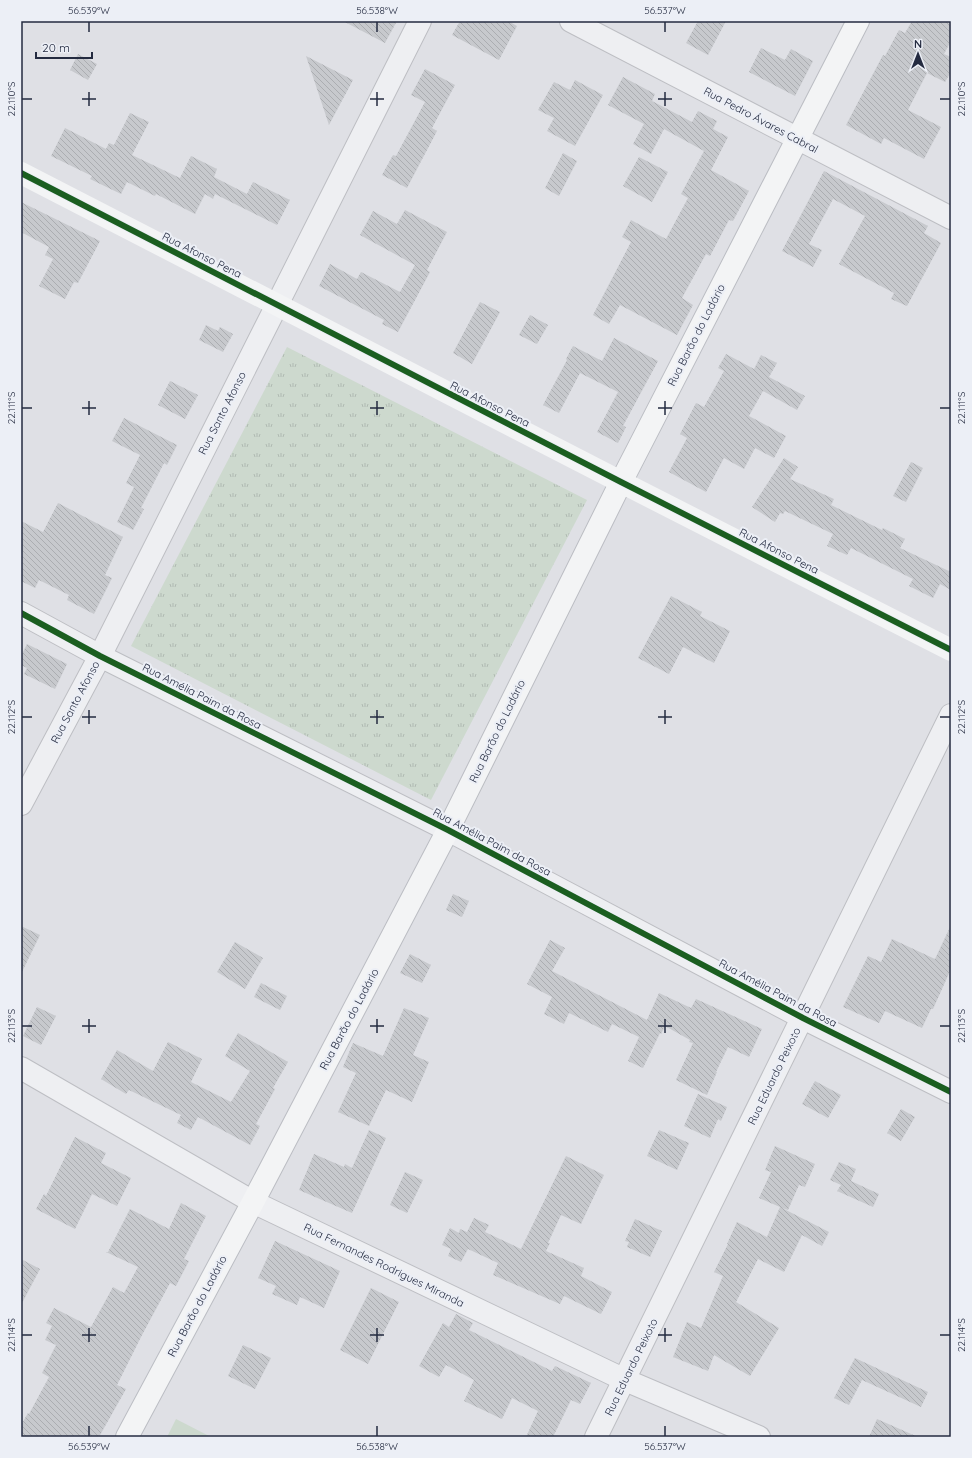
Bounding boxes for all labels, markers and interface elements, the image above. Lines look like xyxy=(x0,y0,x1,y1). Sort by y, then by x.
text: 56.539°W xyxy=(68,4,110,17)
text: 56.538°W xyxy=(356,4,398,17)
text: 56.537°W xyxy=(644,4,686,17)
scale bar xyxy=(36,34,92,60)
north arrow xyxy=(898,34,938,74)
text: N xyxy=(914,37,922,51)
text: 20 m xyxy=(42,40,70,55)
text: 22.110°S xyxy=(5,81,18,116)
text: 22.110°S xyxy=(955,81,968,116)
street label: Rua Pedro Ávares Cabral xyxy=(701,84,821,156)
street label: Rua Afonso Pena xyxy=(160,229,244,281)
street label: Rua Barão do Ladário xyxy=(664,281,728,388)
street label: Rua Santo Afonso xyxy=(195,369,249,457)
street label: Rua Afonso Pena xyxy=(448,378,532,430)
text: 22.111°S xyxy=(5,391,18,424)
text: 22.111°S xyxy=(955,391,968,424)
street label: Rua Afonso Pena xyxy=(737,525,821,577)
street label: Rua Santo Afonso xyxy=(47,658,103,746)
street label: Rua Amélia Paim da Rosa xyxy=(140,660,264,732)
street label: Rua Barão do Ladário xyxy=(466,677,528,785)
text: 22.112°S xyxy=(5,699,18,734)
text: 22.112°S xyxy=(955,699,968,734)
street label: Rua Amélia Paim da Rosa xyxy=(430,805,554,879)
street label: Rua Amélia Paim da Rosa xyxy=(716,956,840,1030)
street label: Rua Barão do Ladário xyxy=(316,966,382,1072)
text: 22.113°S xyxy=(5,1009,18,1043)
text: 22.113°S xyxy=(955,1009,968,1043)
street label: Rua Eduardo Peixoto xyxy=(744,1025,804,1127)
street label: Rua Fernandes Rodrigues Miranda xyxy=(302,1220,466,1310)
street label: Rua Barão do Ladário xyxy=(164,1253,230,1359)
street label: Rua Eduardo Peixoto xyxy=(601,1316,661,1418)
text: 22.114°S xyxy=(5,1318,18,1352)
text: 22.114°S xyxy=(955,1318,968,1352)
text: 56.539°W xyxy=(68,1440,110,1453)
text: 56.538°W xyxy=(356,1440,398,1453)
text: 56.537°W xyxy=(644,1440,686,1453)

